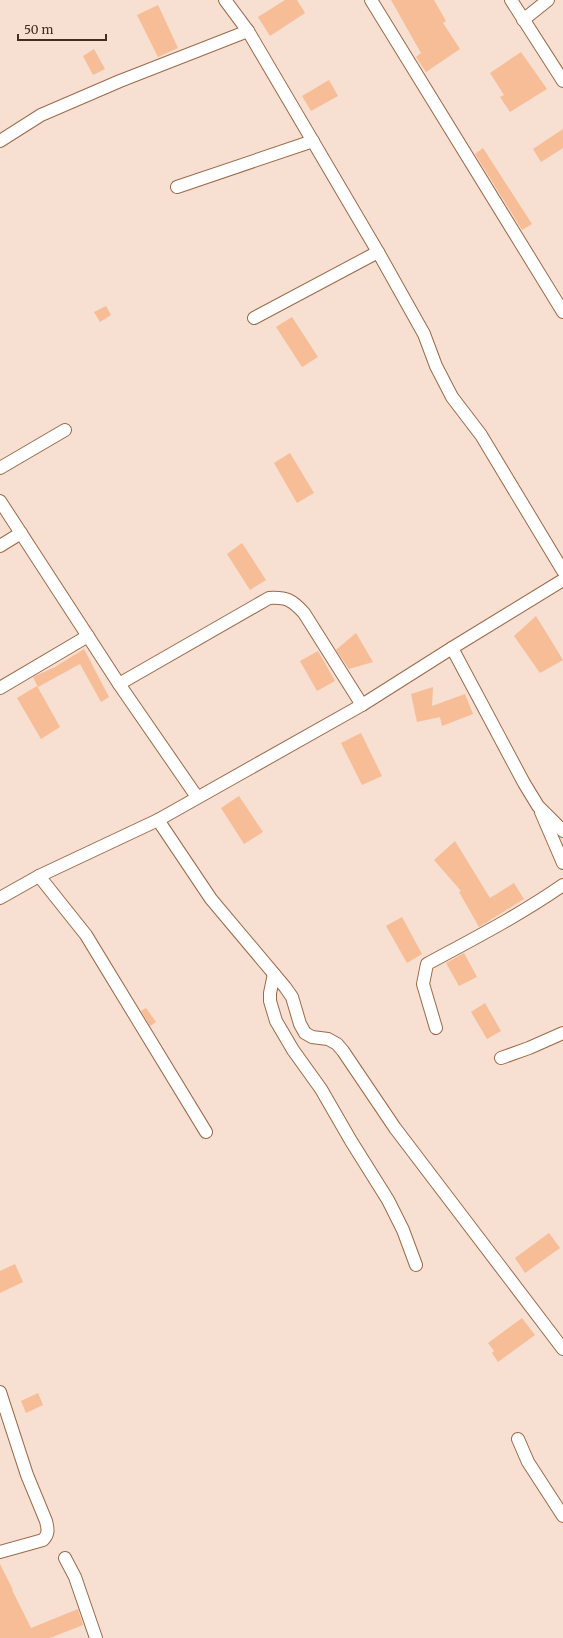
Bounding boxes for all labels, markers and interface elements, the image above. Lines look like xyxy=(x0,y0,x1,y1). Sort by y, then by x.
scale bar xyxy=(18,16,106,42)
text: 50 m xyxy=(24,22,53,37)

